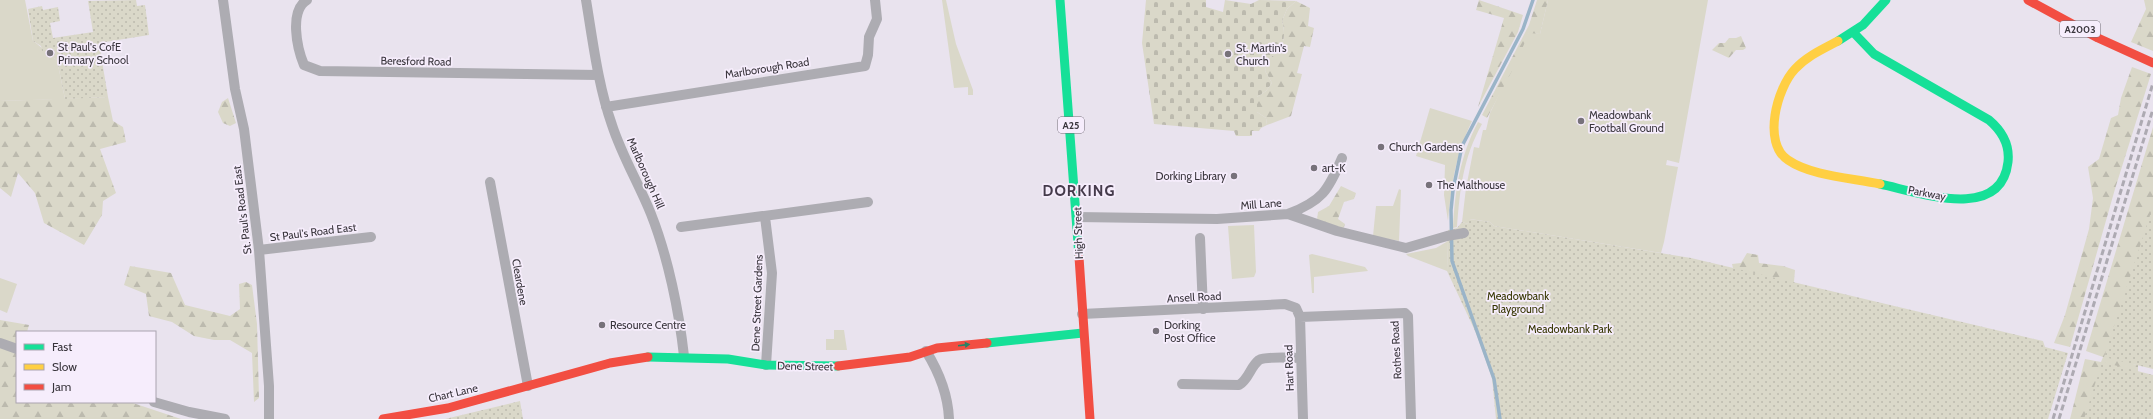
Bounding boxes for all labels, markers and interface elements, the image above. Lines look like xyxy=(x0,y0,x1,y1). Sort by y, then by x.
road number: A2003 xyxy=(2060,21,2100,37)
place label: St Paul's CofE Primary School xyxy=(58,40,129,67)
place label: St. Martin's Church xyxy=(1236,41,1287,68)
marker: St Paul's CofE Primary School xyxy=(45,48,55,58)
marker: St. Martin's Church xyxy=(1223,49,1233,59)
street label: Beresford Road xyxy=(380,53,452,69)
street label: Marlborough Road xyxy=(724,54,810,82)
place label: Meadowbank Football Ground xyxy=(1589,108,1664,135)
marker: Meadowbank Football Ground xyxy=(1576,116,1586,126)
road number: A25 xyxy=(1058,117,1084,133)
street label: Marlborough Hill xyxy=(624,135,668,211)
place label: Church Gardens xyxy=(1389,140,1463,154)
marker: Church Gardens xyxy=(1376,142,1386,152)
place label: art-K xyxy=(1322,161,1346,175)
marker: art-K xyxy=(1309,163,1319,173)
street label: St. Paul's Road East xyxy=(230,165,254,255)
place label: Dorking Library xyxy=(1156,169,1226,183)
marker: Dorking Library xyxy=(1229,171,1239,181)
place label: The Malthouse xyxy=(1437,178,1506,192)
marker: The Malthouse xyxy=(1424,180,1434,190)
district label: DORKING xyxy=(1043,182,1115,200)
street label: Parkway xyxy=(1907,182,1948,204)
street label: Mill Lane xyxy=(1240,196,1282,212)
street label: High Street xyxy=(1070,206,1086,259)
street label: St Paul's Road East xyxy=(269,220,357,244)
street label: Dene Street Gardens xyxy=(748,254,766,352)
street label: Cleardene xyxy=(509,258,531,307)
street label: Ansell Road xyxy=(1166,289,1222,305)
park label: Meadowbank Playground xyxy=(1487,289,1549,316)
place label: Resource Centre xyxy=(610,318,686,332)
place label: Dorking Post Office xyxy=(1164,318,1216,345)
marker: Resource Centre xyxy=(597,320,607,330)
street label: Rothes Road xyxy=(1387,320,1405,380)
park label: Meadowbank Park xyxy=(1528,322,1612,336)
marker: Dorking Post Office xyxy=(1151,326,1161,336)
legend xyxy=(16,331,156,403)
text: Fast xyxy=(52,339,72,354)
one-way arrow xyxy=(958,342,970,348)
street label: Hart Road xyxy=(1281,345,1297,391)
text: Slow xyxy=(52,359,77,374)
street label: Dene Street xyxy=(777,359,833,373)
text: Jam xyxy=(51,379,71,394)
street label: Chart Lane xyxy=(427,380,479,405)

